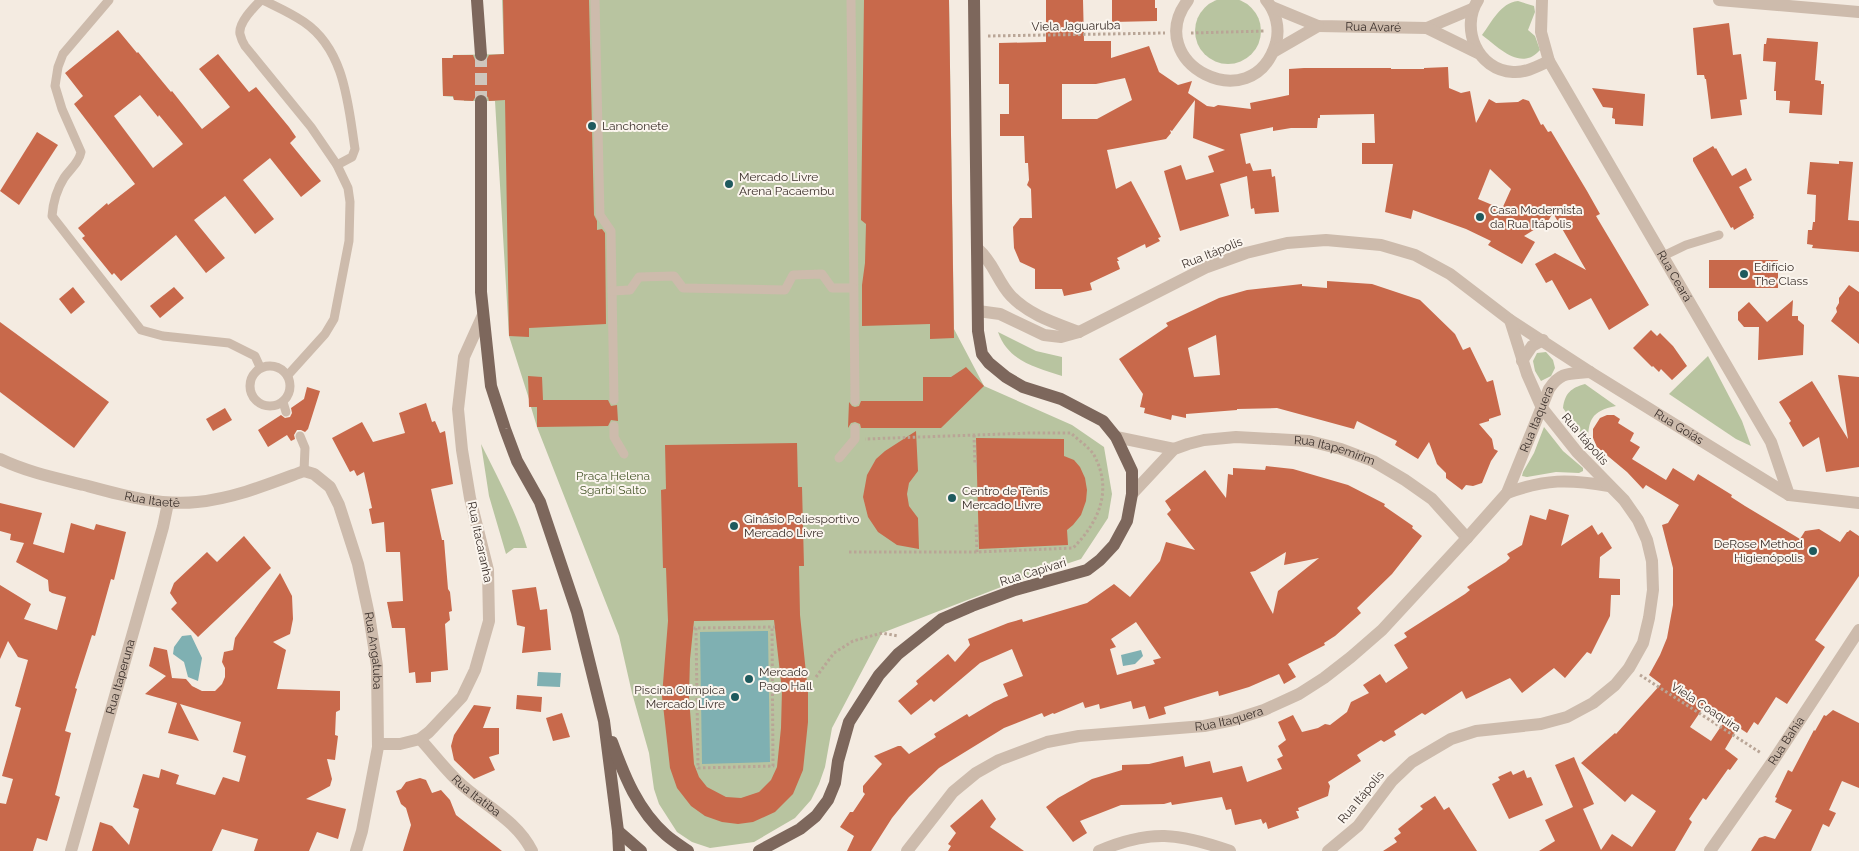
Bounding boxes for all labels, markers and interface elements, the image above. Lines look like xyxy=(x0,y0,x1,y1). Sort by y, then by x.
street label: Viela Jaguaruba xyxy=(1031,18,1121,34)
street label: Rua Avaré xyxy=(1345,20,1401,35)
place label: Lanchonete xyxy=(602,119,668,133)
marker: Lanchonete xyxy=(586,120,598,132)
place label: Mercado Livre Arena Pacaembu xyxy=(739,170,834,198)
marker: Mercado Livre Arena Pacaembu xyxy=(723,178,735,190)
place label: Casa Modernista da Rua Itápolis xyxy=(1490,203,1582,231)
marker: Casa Modernista da Rua Itápolis xyxy=(1474,211,1486,223)
street label: Rua Itápolis xyxy=(1180,234,1245,272)
street label: Rua Ceará xyxy=(1654,248,1695,304)
place label: Edifício The Class xyxy=(1754,260,1808,288)
marker: Edifício The Class xyxy=(1738,268,1750,280)
street label: Rua Itaquera xyxy=(1517,384,1556,454)
street label: Rua Goiás xyxy=(1652,406,1706,447)
street label: Rua Itápolis xyxy=(1559,410,1611,468)
street label: Rua Itapemirim xyxy=(1293,433,1377,468)
park label: Praça Helena Sgarbi Salto xyxy=(576,469,650,497)
place label: Centro de Tênis Mercado Livre xyxy=(962,484,1048,512)
street label: Rua Itaetê xyxy=(123,489,180,510)
marker: Centro de Tênis Mercado Livre xyxy=(946,492,958,504)
street label: Rua Itacaranha xyxy=(465,500,495,584)
place label: Ginásio Poliesportivo Mercado Livre xyxy=(744,512,859,540)
marker: Ginásio Poliesportivo Mercado Livre xyxy=(728,520,740,532)
place label: DeRose Method Higienópolis xyxy=(1714,537,1803,565)
marker: DeRose Method Higienópolis xyxy=(1807,545,1819,557)
street label: Rua Capivari xyxy=(998,555,1068,589)
street label: Rua Angatuba xyxy=(362,611,384,690)
street label: Rua Itaperuna xyxy=(103,638,138,716)
place label: Mercado Pago Hall xyxy=(759,665,813,693)
marker: Mercado Pago Hall xyxy=(743,673,755,685)
street label: Viela Coaquira xyxy=(1668,679,1744,735)
place label: Piscina Olímpica Mercado Livre xyxy=(634,683,725,711)
marker: Piscina Olímpica Mercado Livre xyxy=(729,691,741,703)
street label: Rua Itaquera xyxy=(1194,704,1265,734)
street label: Rua Bahia xyxy=(1765,714,1807,768)
street label: Rua Itápolis xyxy=(1335,768,1387,826)
street label: Rua Itatiba xyxy=(449,772,503,819)

